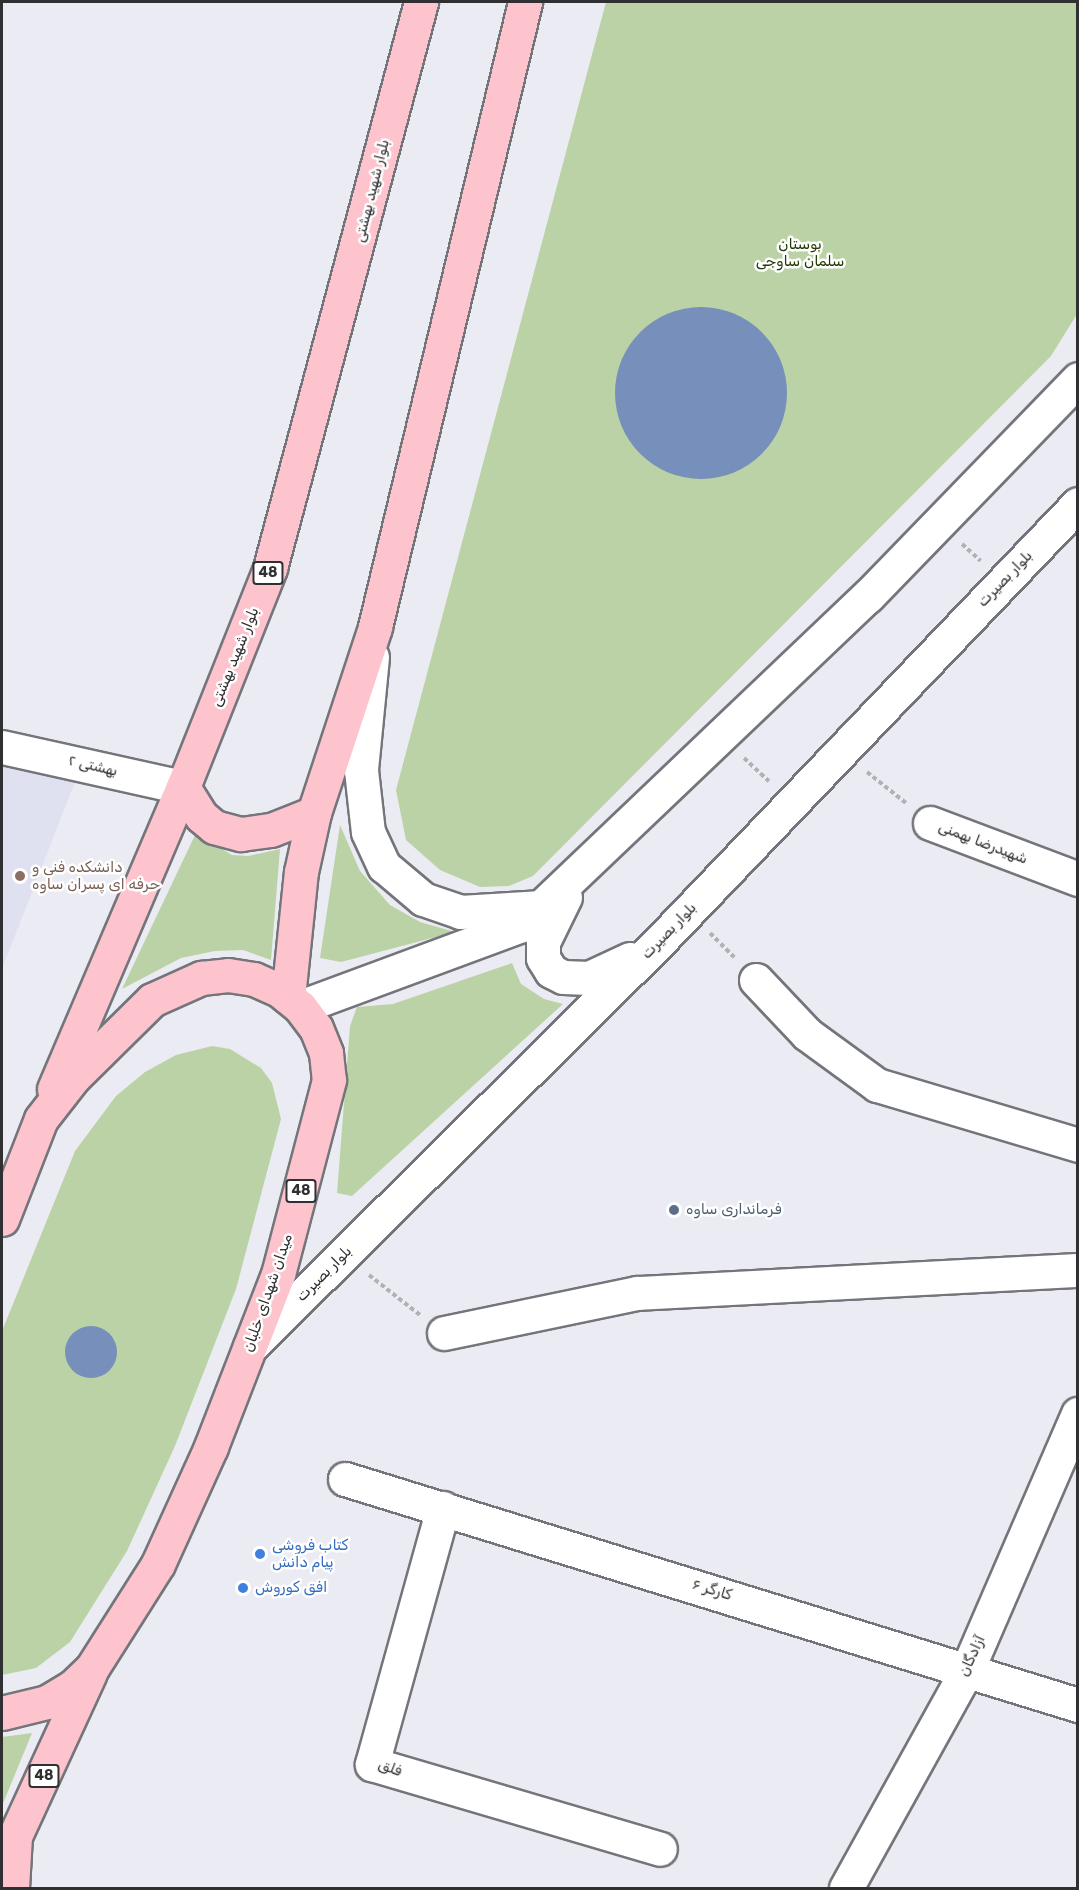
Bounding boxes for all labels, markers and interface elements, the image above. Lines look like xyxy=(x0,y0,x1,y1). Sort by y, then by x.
street label: بلوار شهید بهشتی xyxy=(351,138,393,244)
park label: بوستان سلمان ساوجی xyxy=(756,235,844,270)
street label: بلوار بصیرت xyxy=(974,547,1036,611)
road number: 48 xyxy=(252,562,284,584)
street label: بلوار شهید بهشتی xyxy=(207,605,263,709)
street label: بهشتی ۲ xyxy=(67,752,119,780)
street label: شهیدرضا بهمنی xyxy=(936,818,1030,868)
place label: دانشکده فنی و حرفه ای پسران ساوه xyxy=(32,858,160,893)
marker: دانشکده فنی و حرفه ای پسران ساوه xyxy=(13,869,27,883)
street label: بلوار بصیرت xyxy=(638,899,700,963)
road number: 48 xyxy=(284,1180,318,1202)
place label: فرمانداری ساوه xyxy=(686,1201,781,1219)
marker: فرمانداری ساوه xyxy=(667,1203,681,1217)
street label: میدان شهدای خلبان xyxy=(239,1232,297,1354)
street label: بلوار بصیرت xyxy=(292,1242,356,1306)
place label: کتاب فروشی پیام دانش xyxy=(272,1536,348,1571)
marker: کتاب فروشی پیام دانش xyxy=(253,1547,267,1561)
street label: کارگر ۶ xyxy=(690,1575,734,1605)
place label: افق کوروش xyxy=(255,1579,327,1597)
marker: افق کوروش xyxy=(236,1581,250,1595)
street label: آزادگان xyxy=(955,1633,989,1679)
street label: فلق xyxy=(376,1755,404,1781)
road number: 48 xyxy=(28,1765,60,1787)

